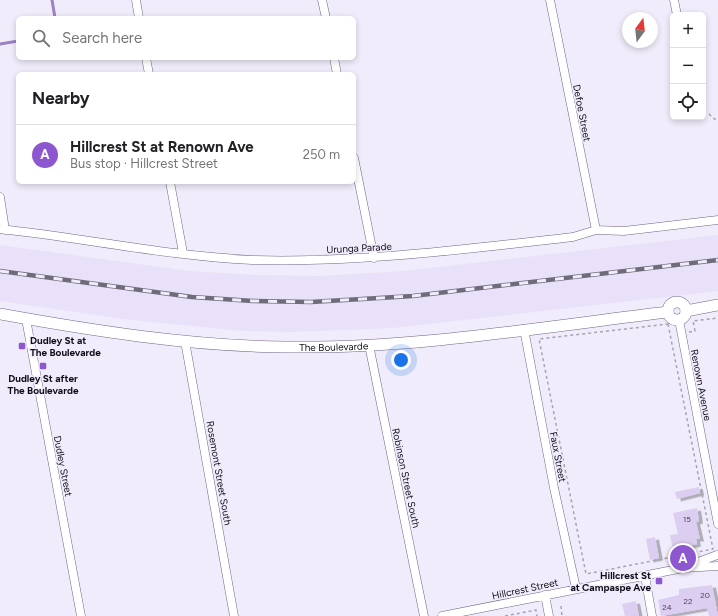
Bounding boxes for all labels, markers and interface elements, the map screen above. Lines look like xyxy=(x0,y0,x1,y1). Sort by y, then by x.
north arrow xyxy=(622,12,658,48)
map controls xyxy=(670,12,706,120)
button: + xyxy=(670,12,706,48)
search box xyxy=(16,16,356,60)
icon: search xyxy=(30,27,52,49)
text: Search here xyxy=(62,29,142,47)
button: − xyxy=(670,48,706,84)
street label: Defoe Street xyxy=(570,83,594,143)
button: locate xyxy=(670,84,706,120)
text: Nearby xyxy=(32,88,90,108)
text: Hillcrest St at Renown Ave xyxy=(70,138,254,156)
text: A xyxy=(40,147,50,162)
text: 250 m xyxy=(303,147,340,162)
text: Bus stop · Hillcrest Street xyxy=(70,156,218,171)
street label: Urunga Parade xyxy=(326,240,393,256)
place label: Dudley St at The Boulevarde xyxy=(30,334,101,359)
street label: The Boulevarde xyxy=(299,339,369,354)
marker: Dudley St at The Boulevarde xyxy=(17,341,27,351)
street label: Renown Avenue xyxy=(688,348,714,422)
your location xyxy=(391,350,411,370)
marker: Dudley St after The Boulevarde xyxy=(38,361,48,371)
place label: Dudley St after The Boulevarde xyxy=(8,372,79,397)
street label: Rosemont Street South xyxy=(203,420,235,527)
street label: Robinson Street South xyxy=(389,427,423,529)
street label: Faux Street xyxy=(547,431,569,484)
street label: Dudley Street xyxy=(51,435,75,498)
house number: 15 xyxy=(683,514,691,524)
pin: A xyxy=(670,543,696,573)
place label: Hillcrest St at Campaspe Ave xyxy=(570,569,651,594)
street label: Hillcrest Street xyxy=(491,576,560,602)
marker: Hillcrest St at Campaspe Ave xyxy=(654,576,664,586)
house number: 20 xyxy=(700,590,710,600)
house number: 22 xyxy=(684,596,692,606)
house number: 24 xyxy=(662,602,672,612)

